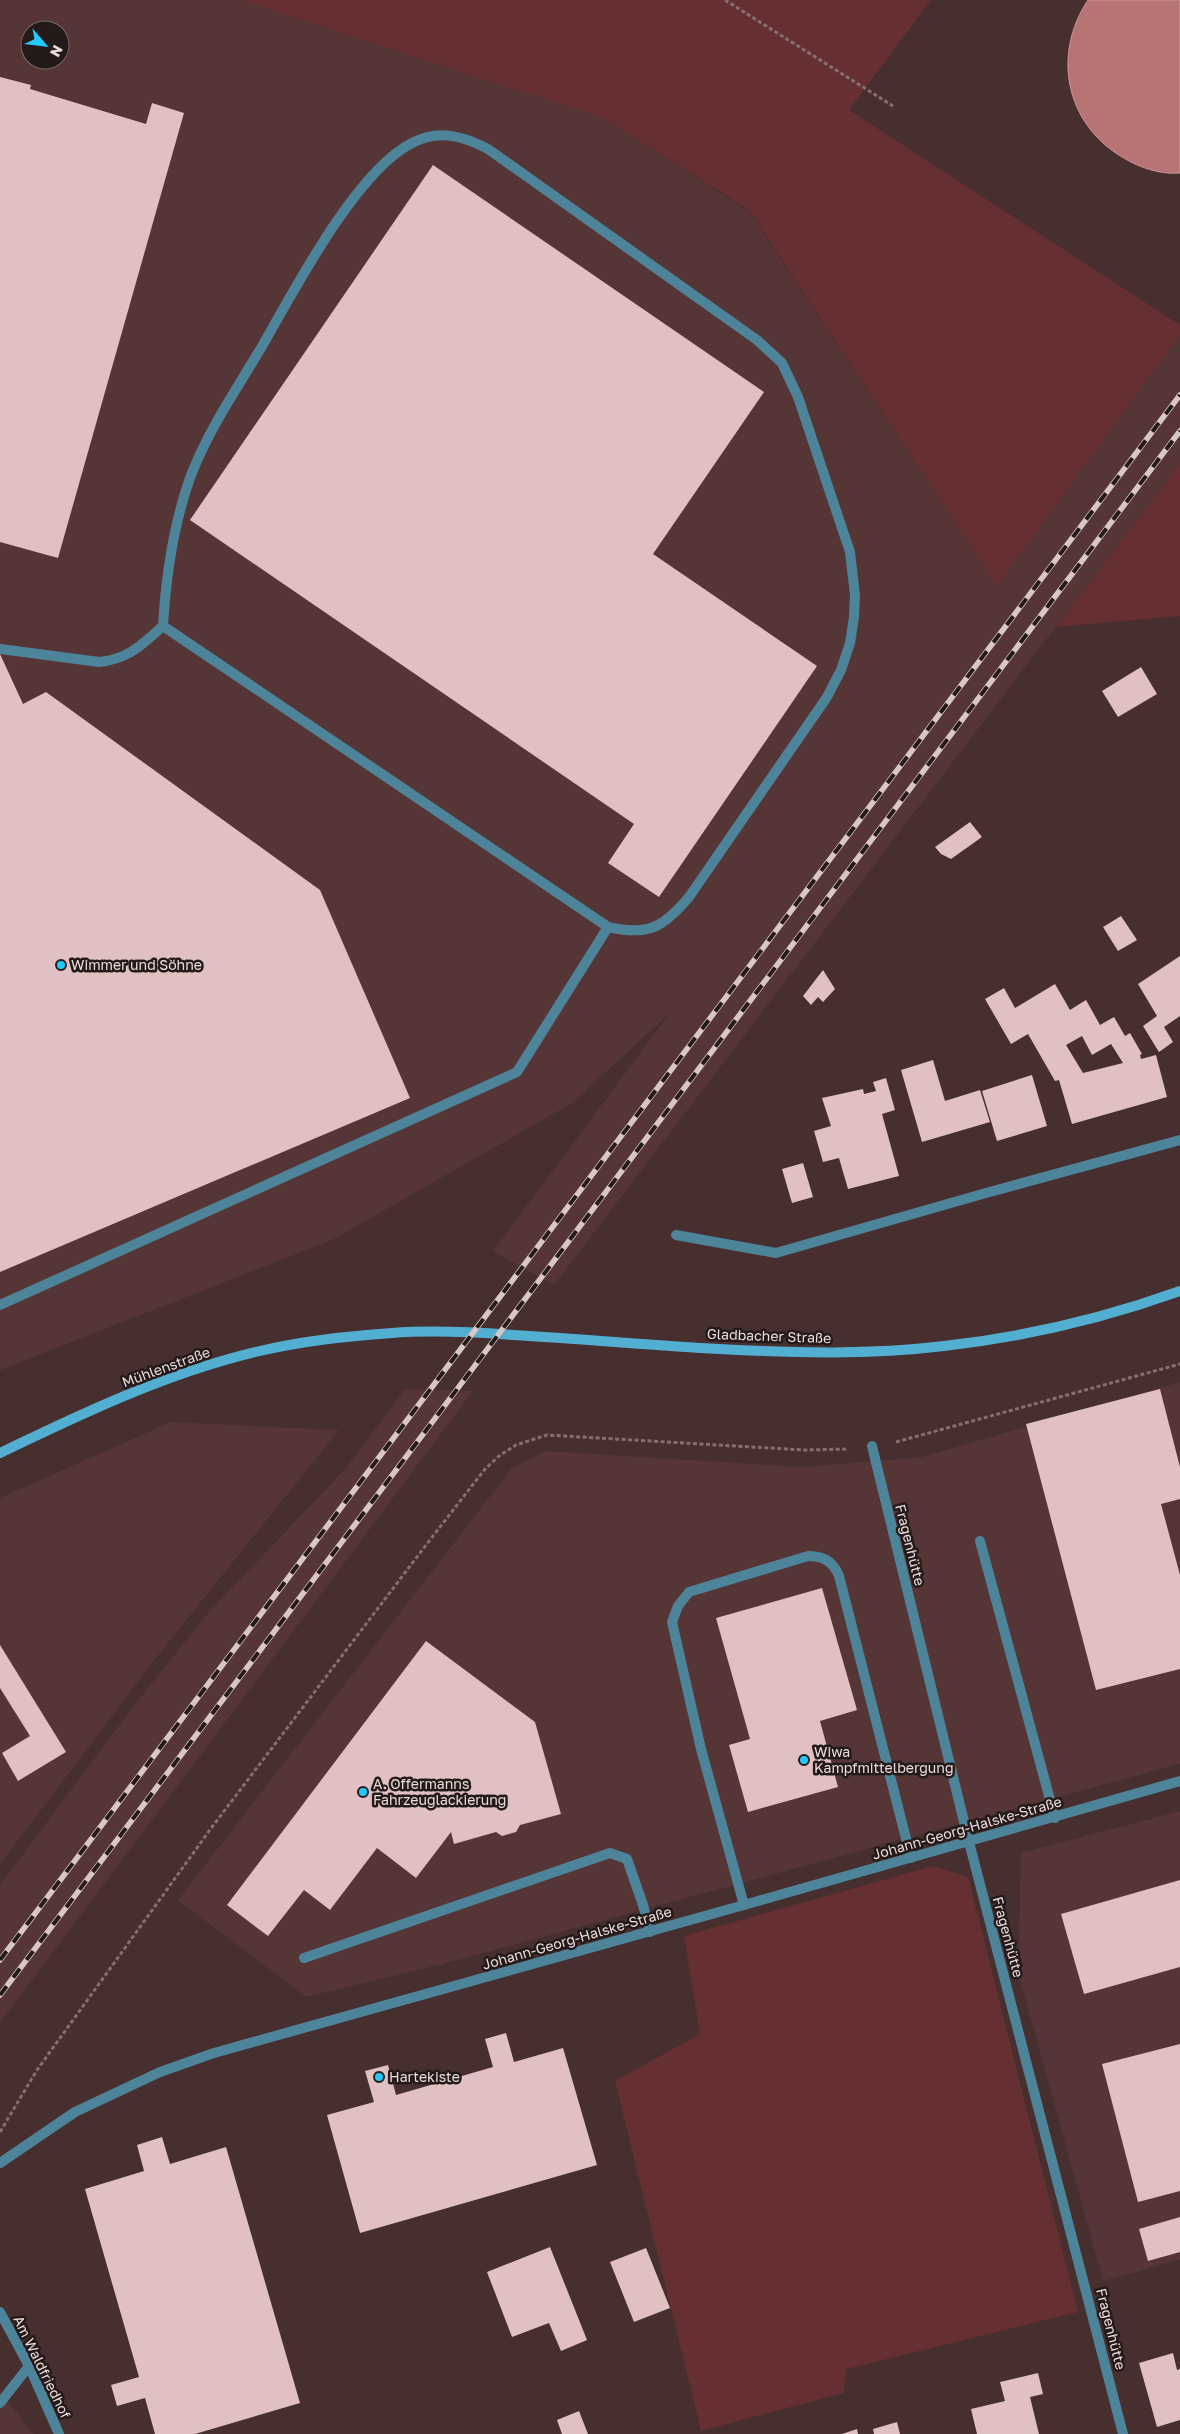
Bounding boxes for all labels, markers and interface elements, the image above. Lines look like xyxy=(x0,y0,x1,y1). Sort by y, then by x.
north arrow xyxy=(20,20,70,70)
text: N xyxy=(47,43,67,60)
place label: Wimmer und Söhne xyxy=(71,956,202,973)
marker: Wimmer und Söhne xyxy=(55,959,67,971)
street label: Gladbacher Straße xyxy=(707,1325,832,1346)
street label: Mühlenstraße xyxy=(119,1343,212,1390)
street label: Fragenhütte xyxy=(892,1502,929,1587)
place label: Wiwa Kampfmittelbergung xyxy=(814,1743,954,1776)
marker: Wiwa Kampfmittelbergung xyxy=(798,1754,810,1766)
place label: A. Offermanns Fahrzeuglackierung xyxy=(373,1775,506,1808)
marker: A. Offermanns Fahrzeuglackierung xyxy=(357,1786,369,1798)
street label: Johann-Georg-Halske-Straße xyxy=(870,1792,1063,1863)
street label: Fragenhütte xyxy=(990,1895,1027,1979)
street label: Johann-Georg-Halske-Straße xyxy=(480,1902,673,1973)
place label: Hartekiste xyxy=(389,2068,460,2085)
marker: Hartekiste xyxy=(373,2071,385,2083)
street label: Fragenhütte xyxy=(1093,2286,1130,2371)
street label: Am Waldfriedhof xyxy=(10,2313,75,2421)

